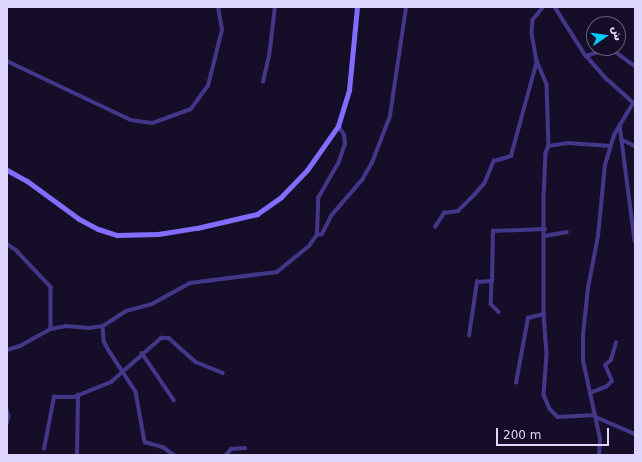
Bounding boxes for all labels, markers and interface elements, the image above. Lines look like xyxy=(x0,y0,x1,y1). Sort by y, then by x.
north arrow xyxy=(586,16,626,56)
text: ش xyxy=(609,25,625,42)
scale bar xyxy=(498,420,611,446)
text: 200 m xyxy=(503,428,541,442)

